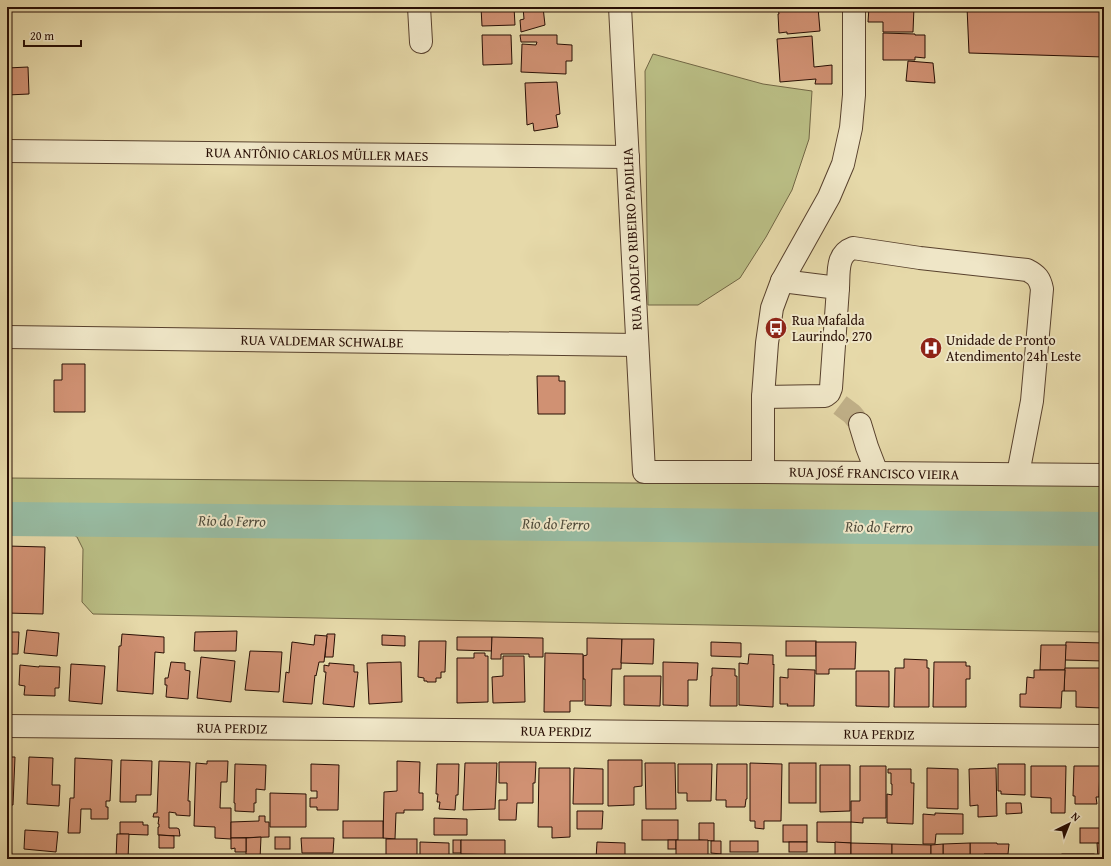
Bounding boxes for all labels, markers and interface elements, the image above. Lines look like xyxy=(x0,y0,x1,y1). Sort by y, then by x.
scale bar xyxy=(24,22,81,48)
text: 20 m xyxy=(30,27,54,44)
street label: RUA ANTÔNIO CARLOS MÜLLER MAES xyxy=(206,142,429,166)
street label: RUA ADOLFO RIBEIRO PADILHA xyxy=(617,147,647,331)
place label: Rua Mafalda Laurindo, 270 xyxy=(792,310,872,346)
bus stop icon: Rua Mafalda Laurindo, 270 xyxy=(763,315,789,341)
street label: RUA VALDEMAR SCHWALBE xyxy=(240,330,404,352)
place label: Unidade de Pronto Atendimento 24h Leste xyxy=(946,330,1082,366)
hospital icon: Unidade de Pronto Atendimento 24h Leste xyxy=(918,335,944,361)
street label: RUA JOSÉ FRANCISCO VIEIRA xyxy=(789,462,960,484)
water label: Rio do Ferro xyxy=(197,509,267,532)
water label: Rio do Ferro xyxy=(521,512,591,535)
water label: Rio do Ferro xyxy=(844,515,914,538)
street label: RUA PERDIZ xyxy=(196,717,268,739)
street label: RUA PERDIZ xyxy=(520,720,592,742)
street label: RUA PERDIZ xyxy=(843,723,915,745)
north arrow xyxy=(1049,804,1089,844)
text: N xyxy=(1068,808,1084,825)

